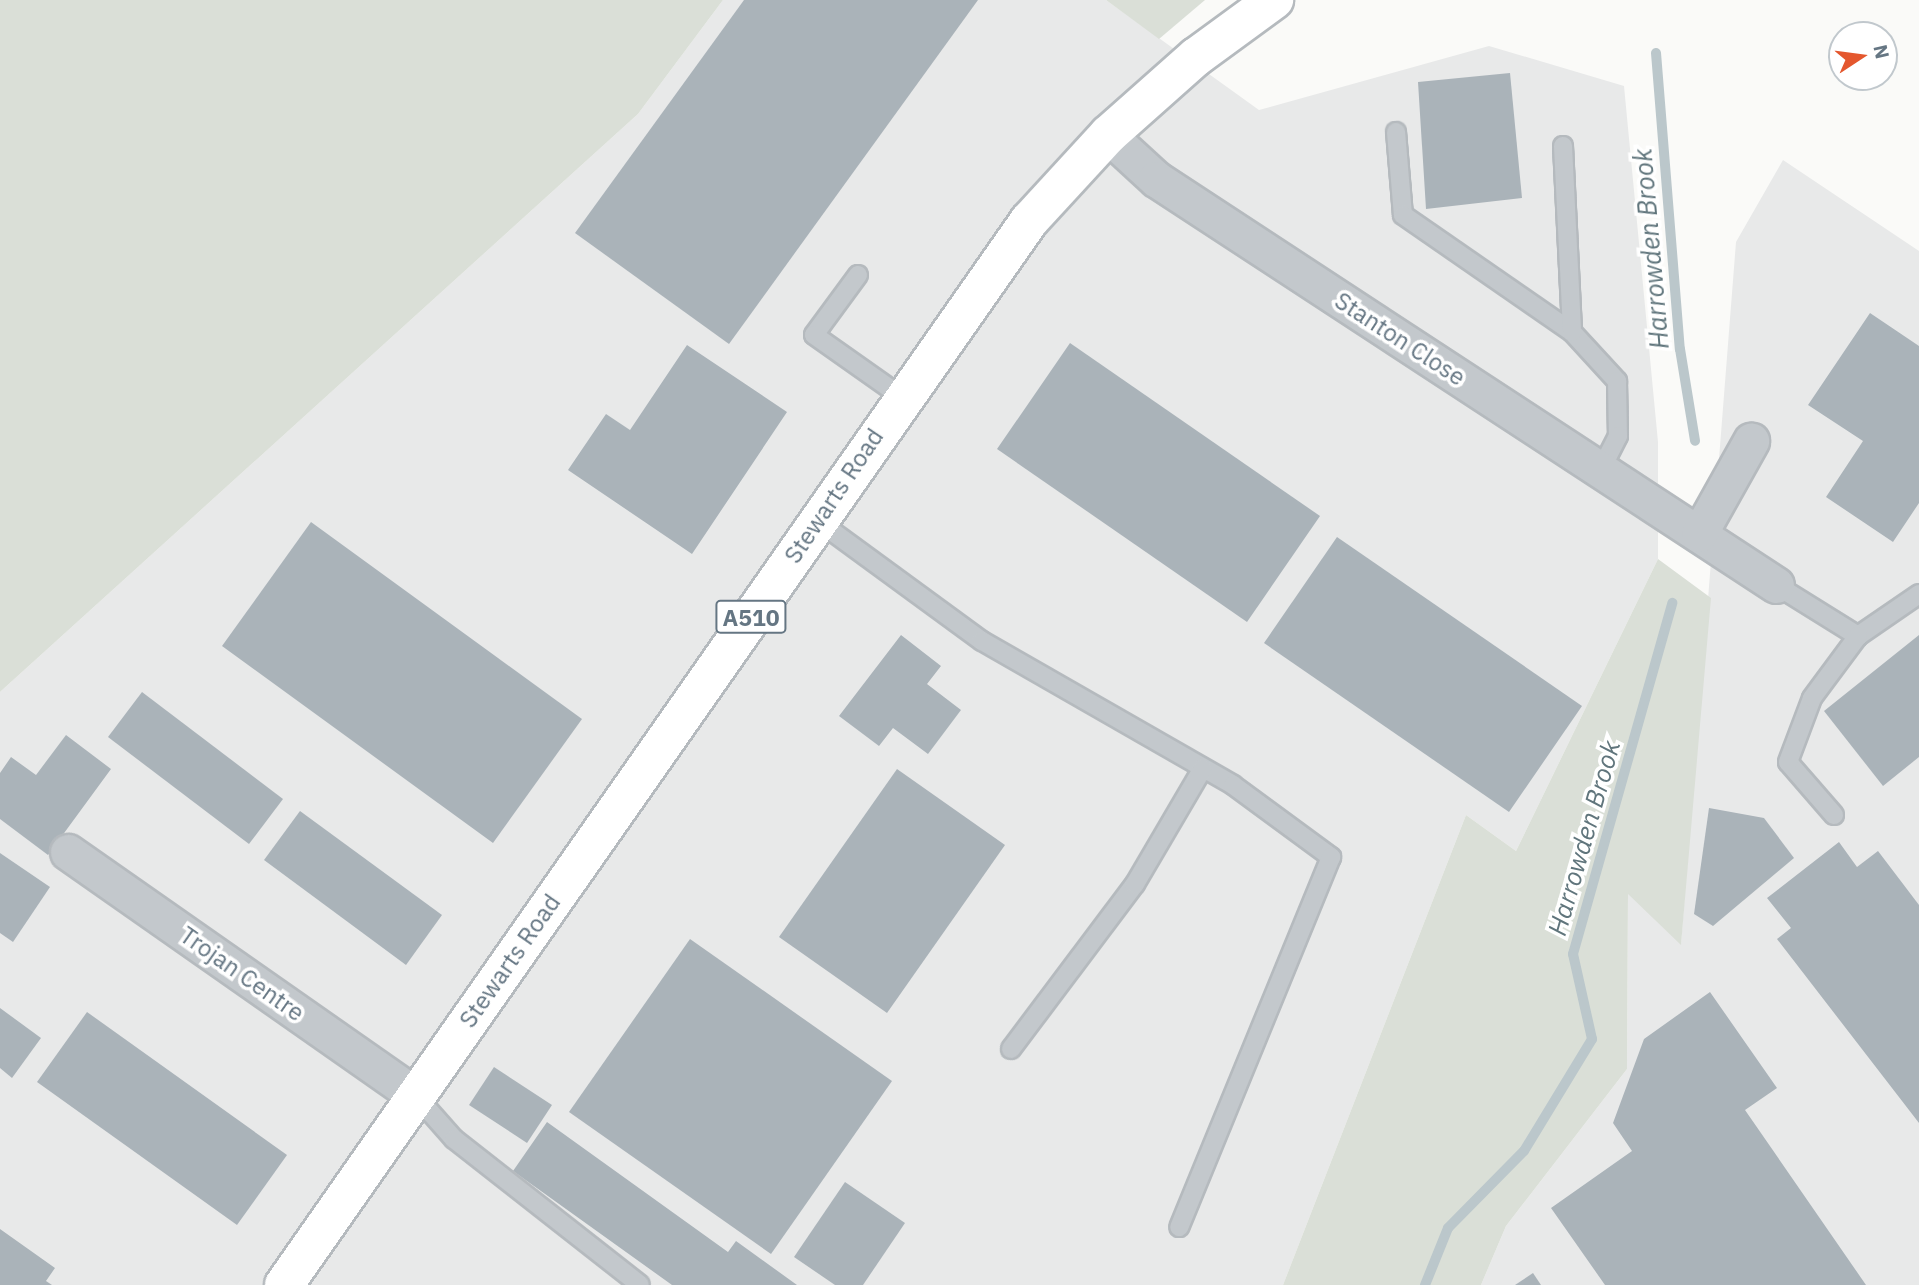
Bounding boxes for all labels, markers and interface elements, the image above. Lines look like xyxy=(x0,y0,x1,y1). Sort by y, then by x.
north arrow xyxy=(1828,21,1898,91)
text: N xyxy=(1868,42,1895,61)
water label: Harrowden Brook xyxy=(1627,147,1675,351)
street label: Stanton Close xyxy=(1329,286,1471,392)
street label: Stewarts Road xyxy=(778,423,890,569)
road number: A510 xyxy=(714,597,788,636)
water label: Harrowden Brook xyxy=(1541,737,1627,939)
street label: Stewarts Road xyxy=(453,889,567,1033)
street label: Trojan Centre xyxy=(174,921,310,1027)

